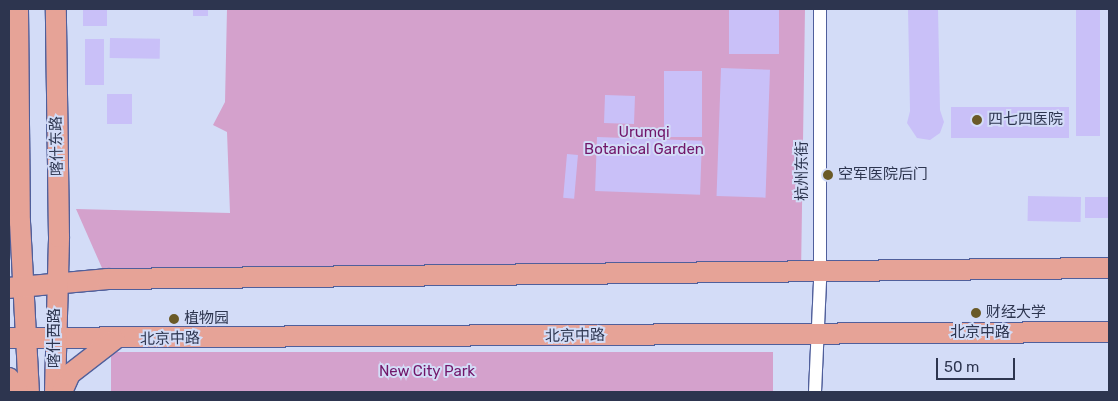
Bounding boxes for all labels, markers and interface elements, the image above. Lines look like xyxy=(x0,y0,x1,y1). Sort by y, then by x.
place label: 四七四医院 xyxy=(988,111,1063,129)
marker: 四七四医院 xyxy=(970,113,984,127)
street label: 喀什东路 xyxy=(47,116,67,176)
park label: Urumqi Botanical Garden xyxy=(584,123,704,158)
street label: 杭州东街 xyxy=(794,141,812,201)
place label: 空军医院后门 xyxy=(838,166,928,184)
marker: 空军医院后门 xyxy=(822,169,834,181)
place label: 财经大学 xyxy=(986,304,1046,322)
marker: 财经大学 xyxy=(970,307,982,319)
street label: 喀什西路 xyxy=(46,308,64,368)
place label: 植物园 xyxy=(184,310,229,328)
marker: 植物园 xyxy=(168,313,180,325)
street label: 北京中路 xyxy=(950,324,1010,342)
street label: 北京中路 xyxy=(545,326,605,346)
street label: 北京中路 xyxy=(140,329,200,349)
scale bar xyxy=(938,348,1017,380)
text: 50 m xyxy=(944,358,979,376)
park label: New City Park xyxy=(379,363,475,381)

